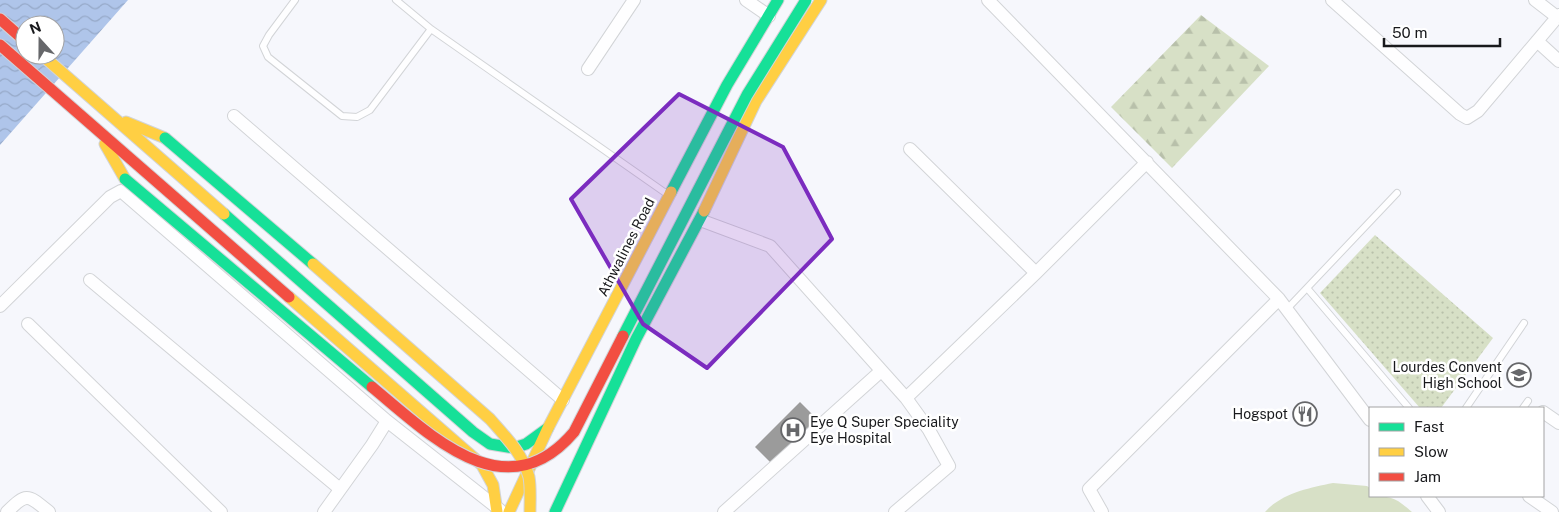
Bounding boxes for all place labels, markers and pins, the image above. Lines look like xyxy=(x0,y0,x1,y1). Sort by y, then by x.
place label: Lourdes Convent High School xyxy=(1393,359,1502,391)
school or university icon: Lourdes Convent High School xyxy=(1506,362,1532,388)
restaurant icon: Hogspot xyxy=(1292,401,1318,427)
place label: Hogspot xyxy=(1233,406,1288,422)
place label: Eye Q Super Speciality Eye Hospital xyxy=(810,414,959,446)
hospital icon: Eye Q Super Speciality Eye Hospital xyxy=(780,417,806,443)

